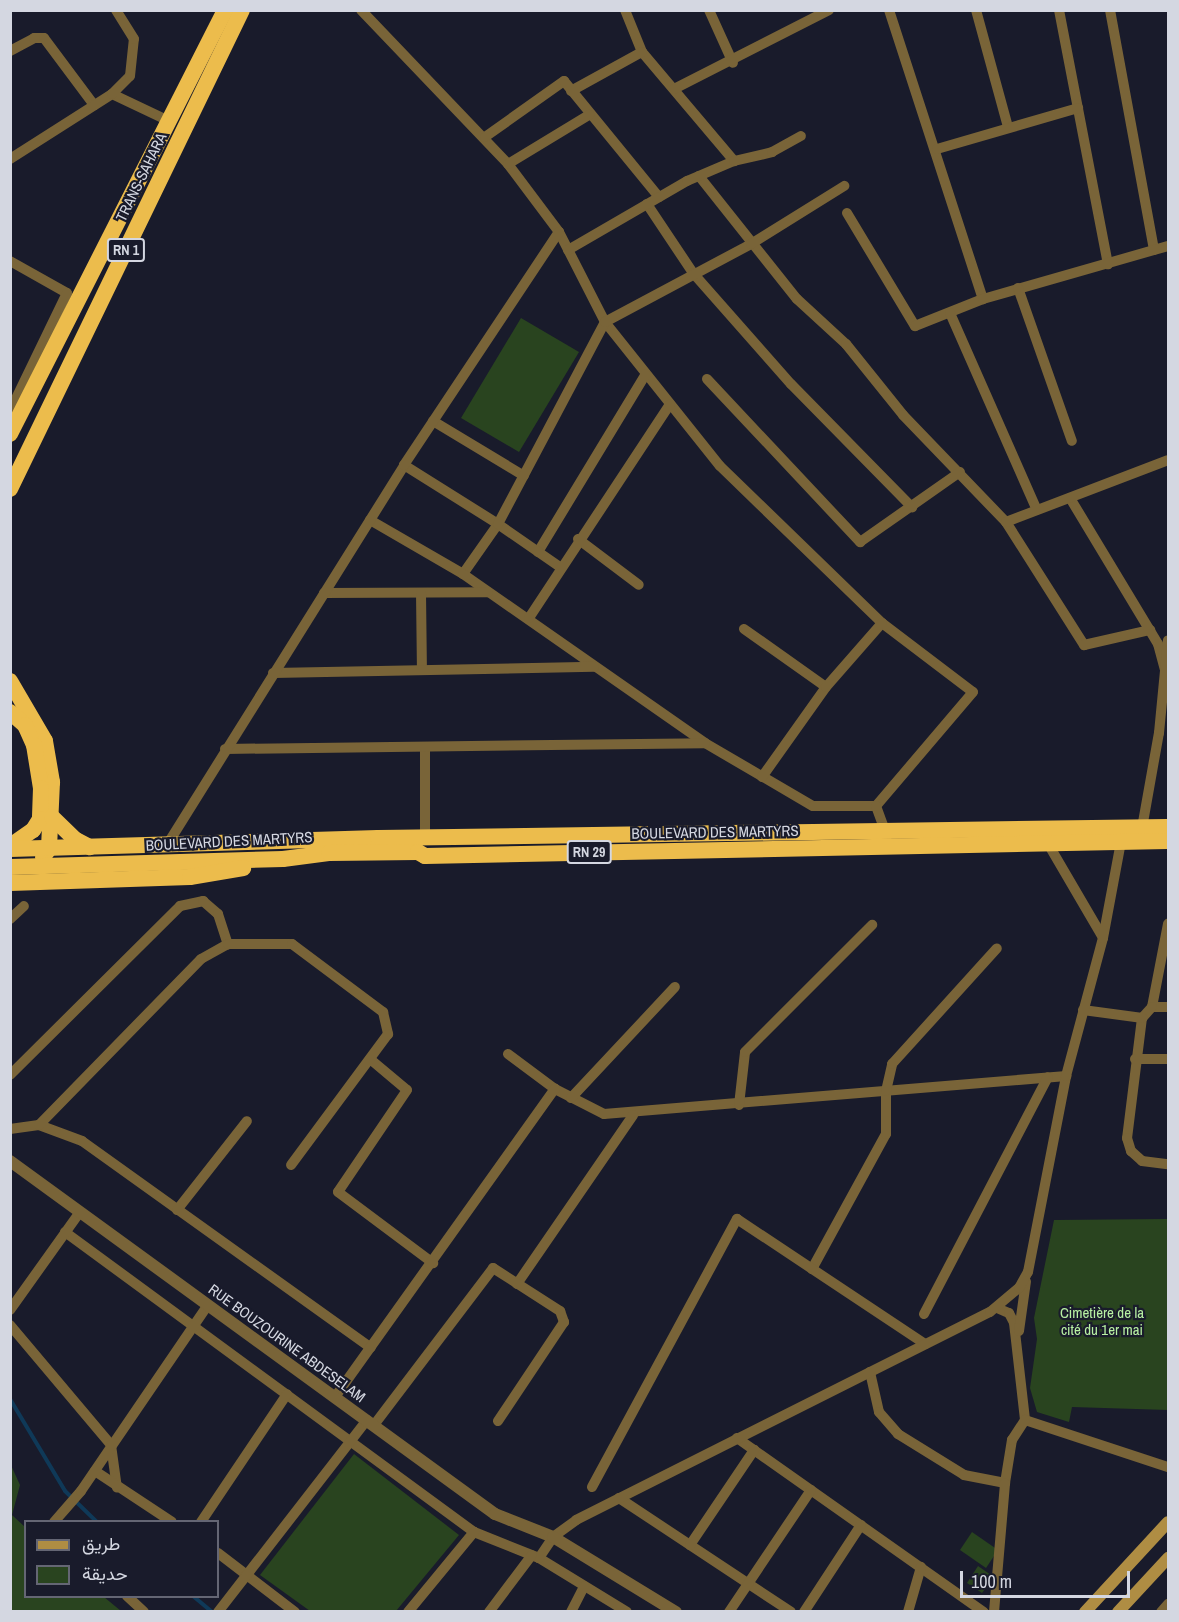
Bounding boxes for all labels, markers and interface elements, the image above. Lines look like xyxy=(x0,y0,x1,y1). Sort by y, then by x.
street label: TRANS-SAHARA xyxy=(112,130,170,224)
road number: RN 1 xyxy=(106,239,146,261)
street label: BOULEVARD DES MARTYRS xyxy=(631,822,799,842)
street label: BOULEVARD DES MARTYRS xyxy=(145,828,313,854)
road number: RN 29 xyxy=(566,841,612,863)
street label: RUE BOUZOURINE ABDESELAM xyxy=(205,1280,369,1406)
park label: Cimetière de la cité du 1er mai xyxy=(1060,1303,1144,1338)
legend xyxy=(24,1520,219,1598)
text: طريق xyxy=(82,1531,120,1556)
scale bar xyxy=(963,1559,1132,1597)
text: حديقة xyxy=(82,1561,128,1586)
text: 100 m xyxy=(971,1569,1012,1594)

